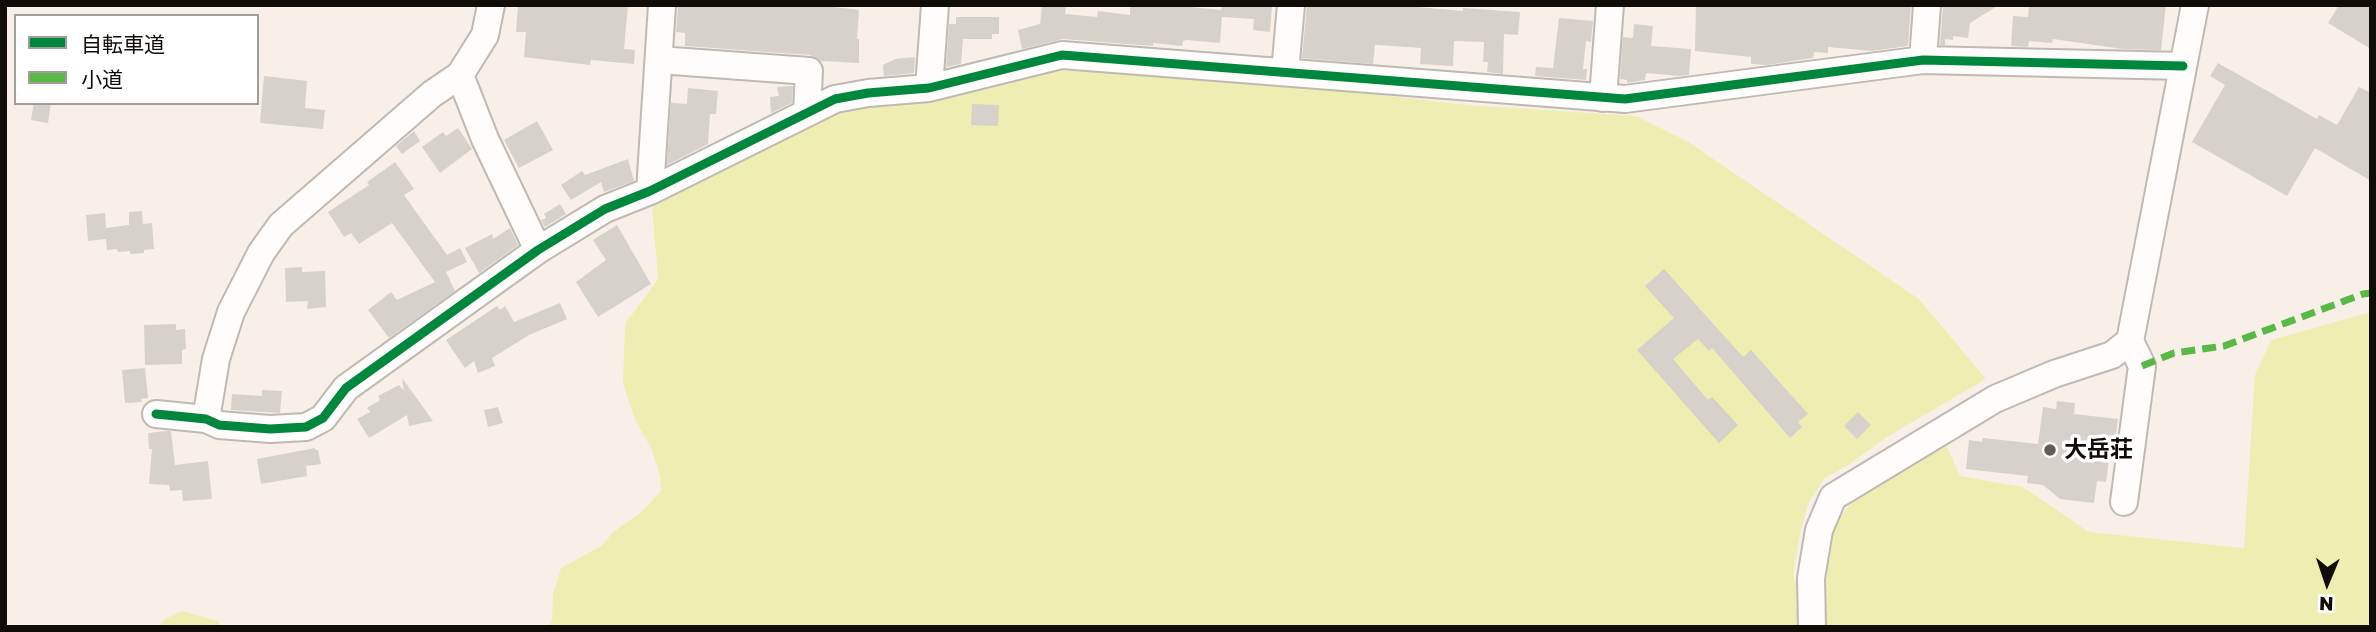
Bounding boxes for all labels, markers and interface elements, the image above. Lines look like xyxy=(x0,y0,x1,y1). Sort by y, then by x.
legend xyxy=(14,14,259,105)
text: 自転車道 xyxy=(81,31,165,57)
text: 小道 xyxy=(81,66,123,92)
place label: 大岳荘 xyxy=(2064,436,2133,464)
marker: 大岳荘 xyxy=(2042,442,2058,458)
north arrow xyxy=(2292,548,2362,618)
text: N xyxy=(2319,593,2334,616)

